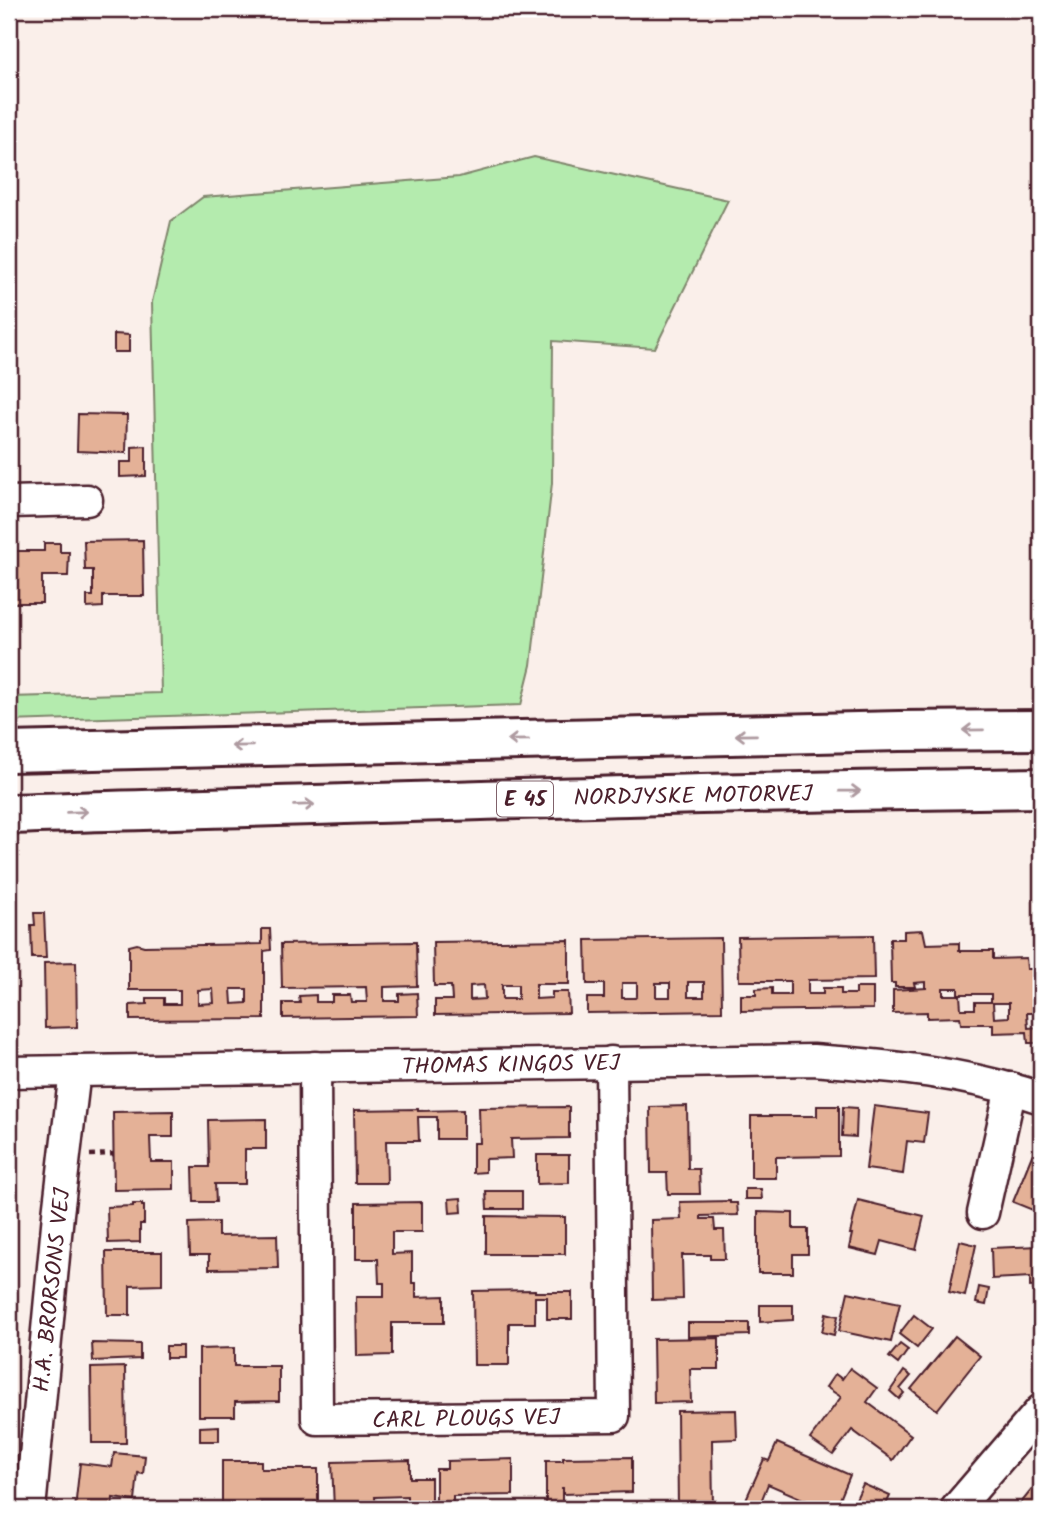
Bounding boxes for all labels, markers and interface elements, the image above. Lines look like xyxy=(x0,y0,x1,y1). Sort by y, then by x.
one-way arrow xyxy=(962,723,985,737)
one-way arrow xyxy=(734,728,757,741)
one-way arrow xyxy=(507,733,530,747)
one-way arrow xyxy=(230,740,253,753)
street label: NORDJYSKE MOTORVEJ xyxy=(573,777,814,817)
road number: E 45 xyxy=(497,782,553,816)
one-way arrow xyxy=(838,784,861,798)
one-way arrow xyxy=(293,798,316,812)
one-way arrow xyxy=(65,805,88,819)
street label: THOMAS KINGOS VEJ xyxy=(402,1046,621,1086)
street label: H.A. BRORSONS VEJ xyxy=(24,1185,82,1394)
street label: CARL PLOUGS VEJ xyxy=(372,1400,561,1440)

